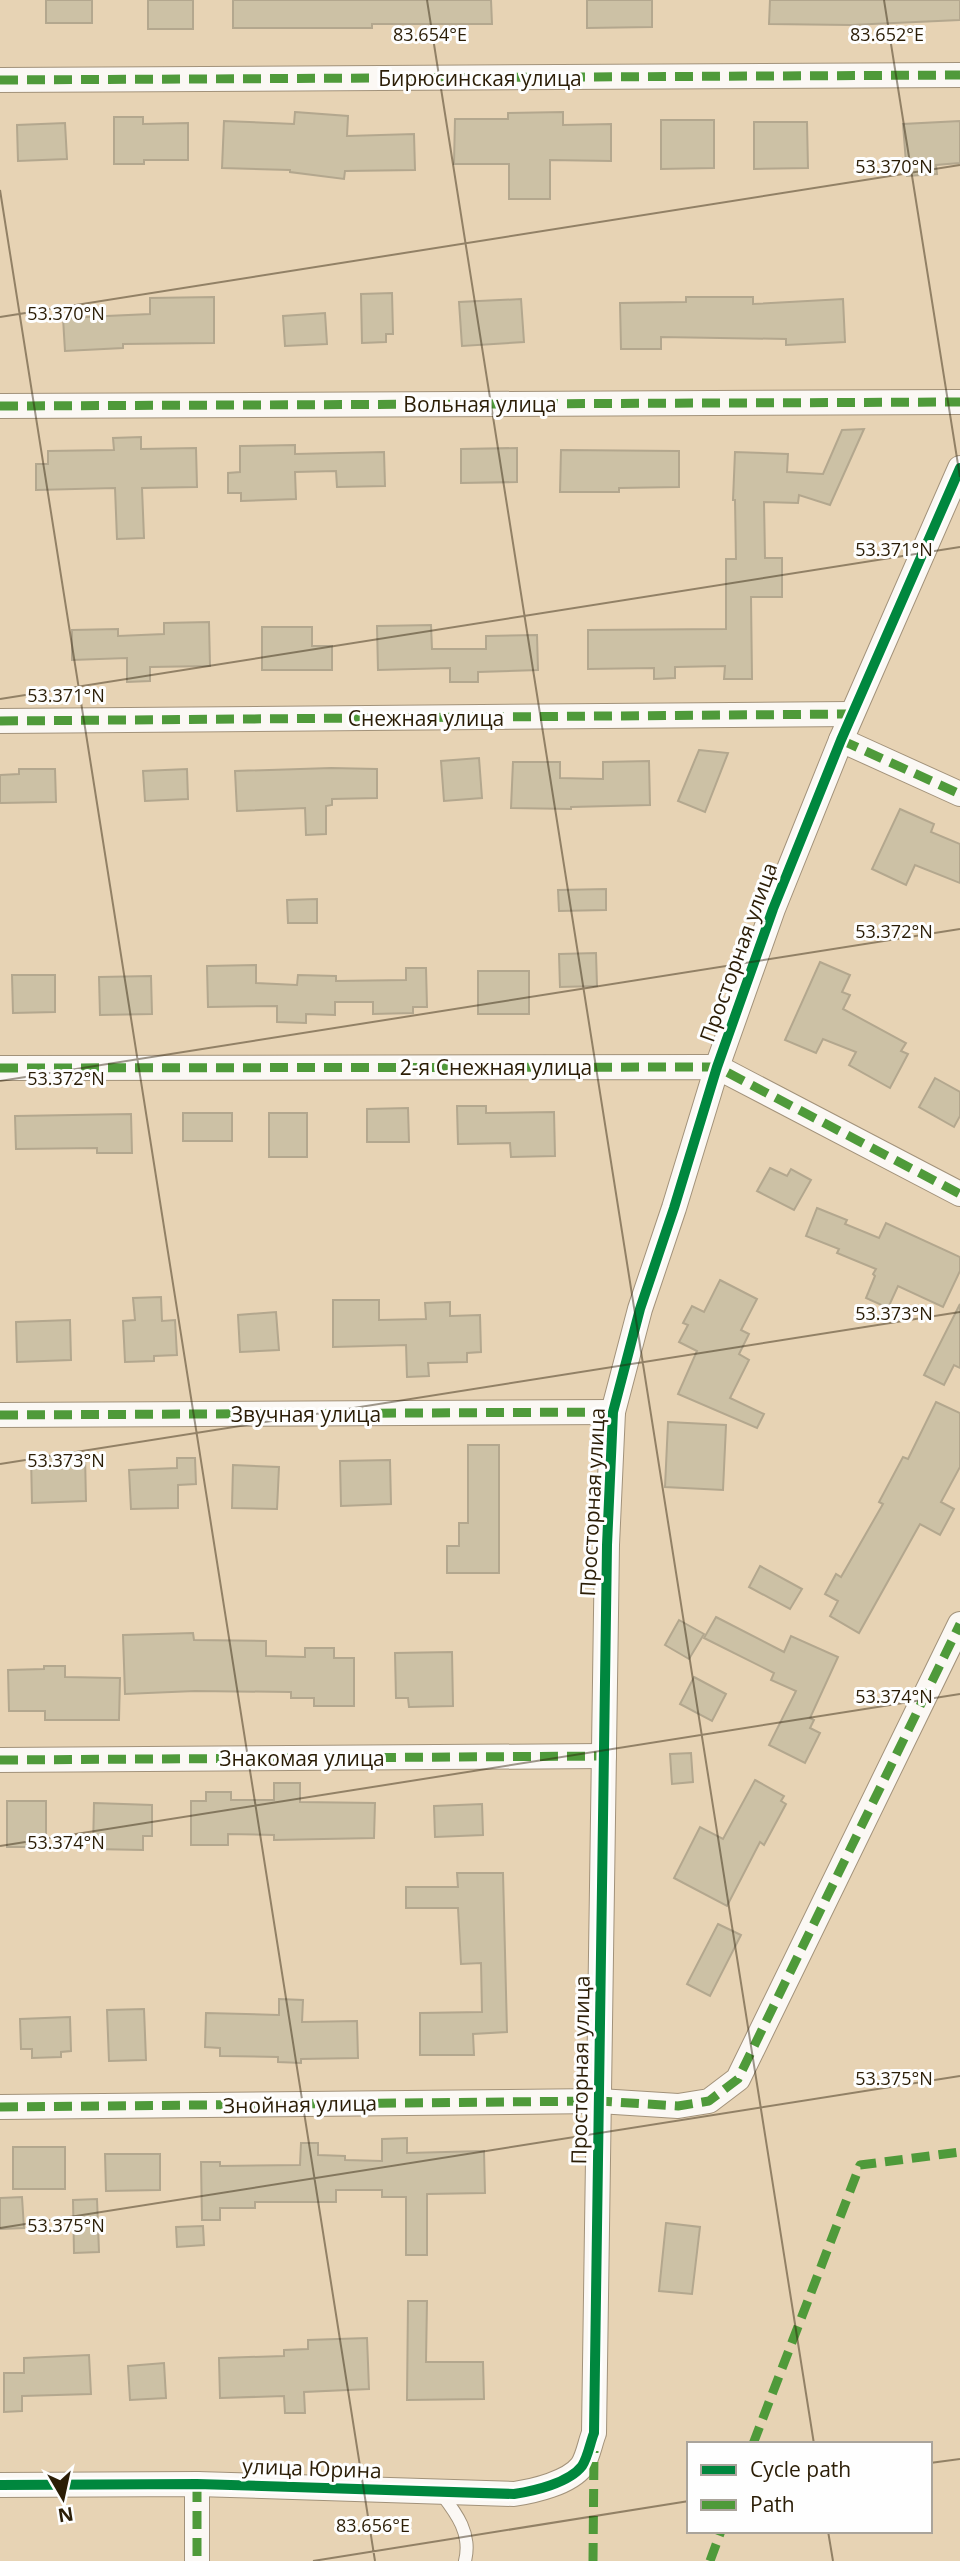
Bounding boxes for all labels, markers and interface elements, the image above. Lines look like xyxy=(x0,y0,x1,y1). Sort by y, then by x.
text: 83.654°E xyxy=(393,22,467,46)
text: 83.652°E xyxy=(850,22,924,46)
street label: Бирюсинская улица xyxy=(378,64,582,92)
text: 53.370°N xyxy=(855,154,933,178)
text: 53.370°N xyxy=(27,301,105,325)
street label: Вольная улица xyxy=(403,390,557,418)
text: 53.371°N xyxy=(855,537,933,561)
text: 53.371°N xyxy=(27,683,105,707)
street label: Снежная улица xyxy=(348,704,504,732)
street label: Просторная улица xyxy=(693,858,783,1046)
text: 53.372°N xyxy=(855,919,933,943)
street label: 2-я Снежная улица xyxy=(400,1053,592,1081)
text: 53.372°N xyxy=(27,1066,105,1090)
text: 53.373°N xyxy=(855,1301,933,1325)
street label: Звучная улица xyxy=(231,1400,381,1428)
street label: Просторная улица xyxy=(573,1407,611,1597)
text: 53.373°N xyxy=(27,1448,105,1472)
text: 53.374°N xyxy=(855,1684,933,1708)
street label: Знакомая улица xyxy=(219,1744,385,1772)
text: 53.374°N xyxy=(27,1830,105,1854)
street label: Просторная улица xyxy=(564,1975,596,2165)
text: 53.375°N xyxy=(855,2066,933,2090)
street label: Знойная улица xyxy=(223,2089,377,2119)
text: 53.375°N xyxy=(27,2213,105,2237)
legend xyxy=(687,2442,932,2533)
street label: улица Юрина xyxy=(242,2452,382,2484)
text: Cycle path xyxy=(750,2455,851,2483)
north arrow xyxy=(28,2463,98,2533)
text: Path xyxy=(750,2490,795,2518)
text: N xyxy=(56,2501,75,2529)
text: 83.656°E xyxy=(336,2513,410,2537)

